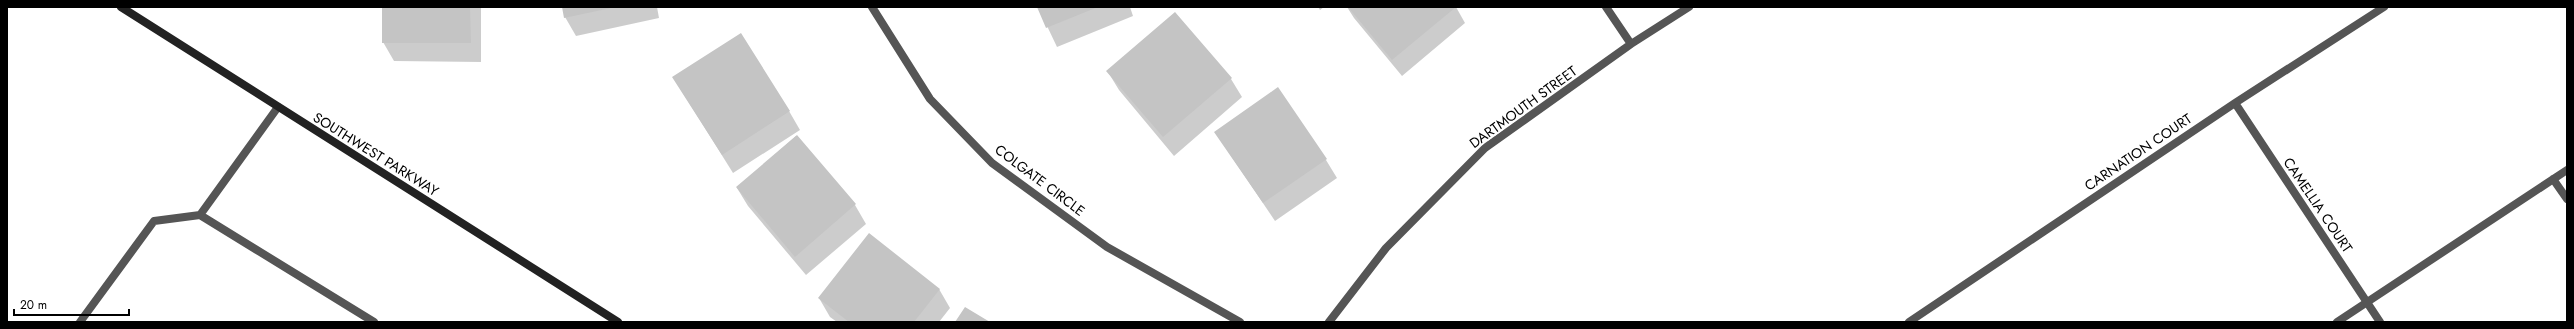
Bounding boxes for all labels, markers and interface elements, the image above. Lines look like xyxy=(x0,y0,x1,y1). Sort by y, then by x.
street label: DARTMOUTH STREET xyxy=(1465,61,1581,153)
street label: SOUTHWEST PARKWAY xyxy=(309,107,443,201)
street label: CARNATION COURT xyxy=(2080,108,2196,195)
street label: COLGATE CIRCLE xyxy=(991,139,1089,221)
street label: CAMELLIA COURT xyxy=(2279,153,2358,257)
scale bar xyxy=(14,291,129,317)
text: 20 m xyxy=(20,296,47,314)

